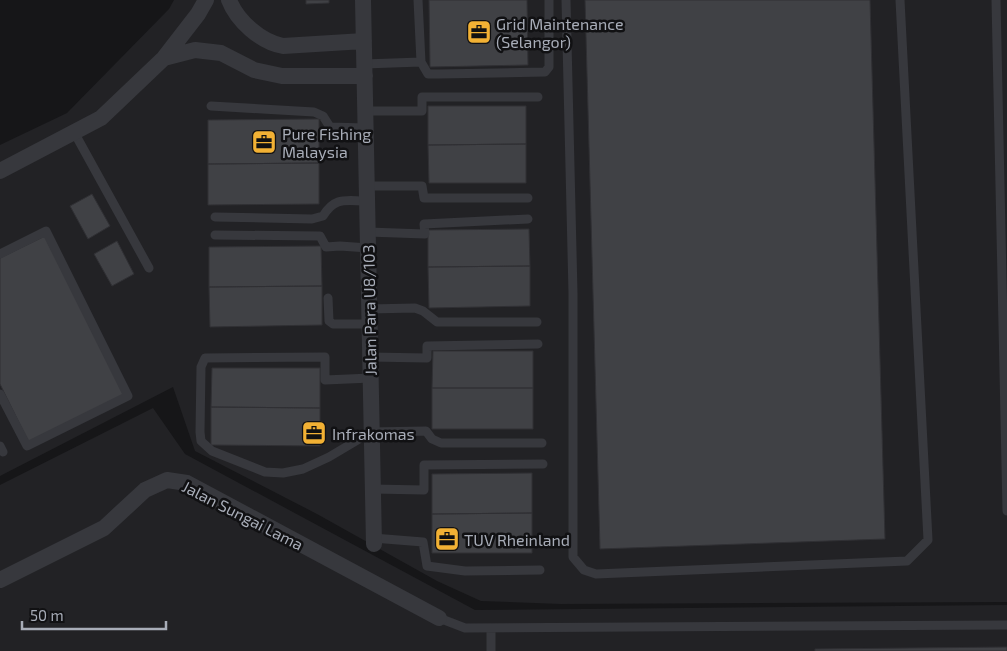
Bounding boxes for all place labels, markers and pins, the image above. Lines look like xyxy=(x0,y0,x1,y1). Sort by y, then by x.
place label: Grid Maintenance (Selangor) xyxy=(496,14,624,51)
office icon: Grid Maintenance (Selangor) xyxy=(466,19,492,45)
place label: Pure Fishing Malaysia xyxy=(282,124,371,161)
office icon: Pure Fishing Malaysia xyxy=(251,129,277,155)
office icon: Infrakomas xyxy=(301,420,327,446)
place label: Infrakomas xyxy=(332,424,415,443)
office icon: TUV Rheinland xyxy=(434,526,460,552)
place label: TUV Rheinland xyxy=(464,530,570,549)

